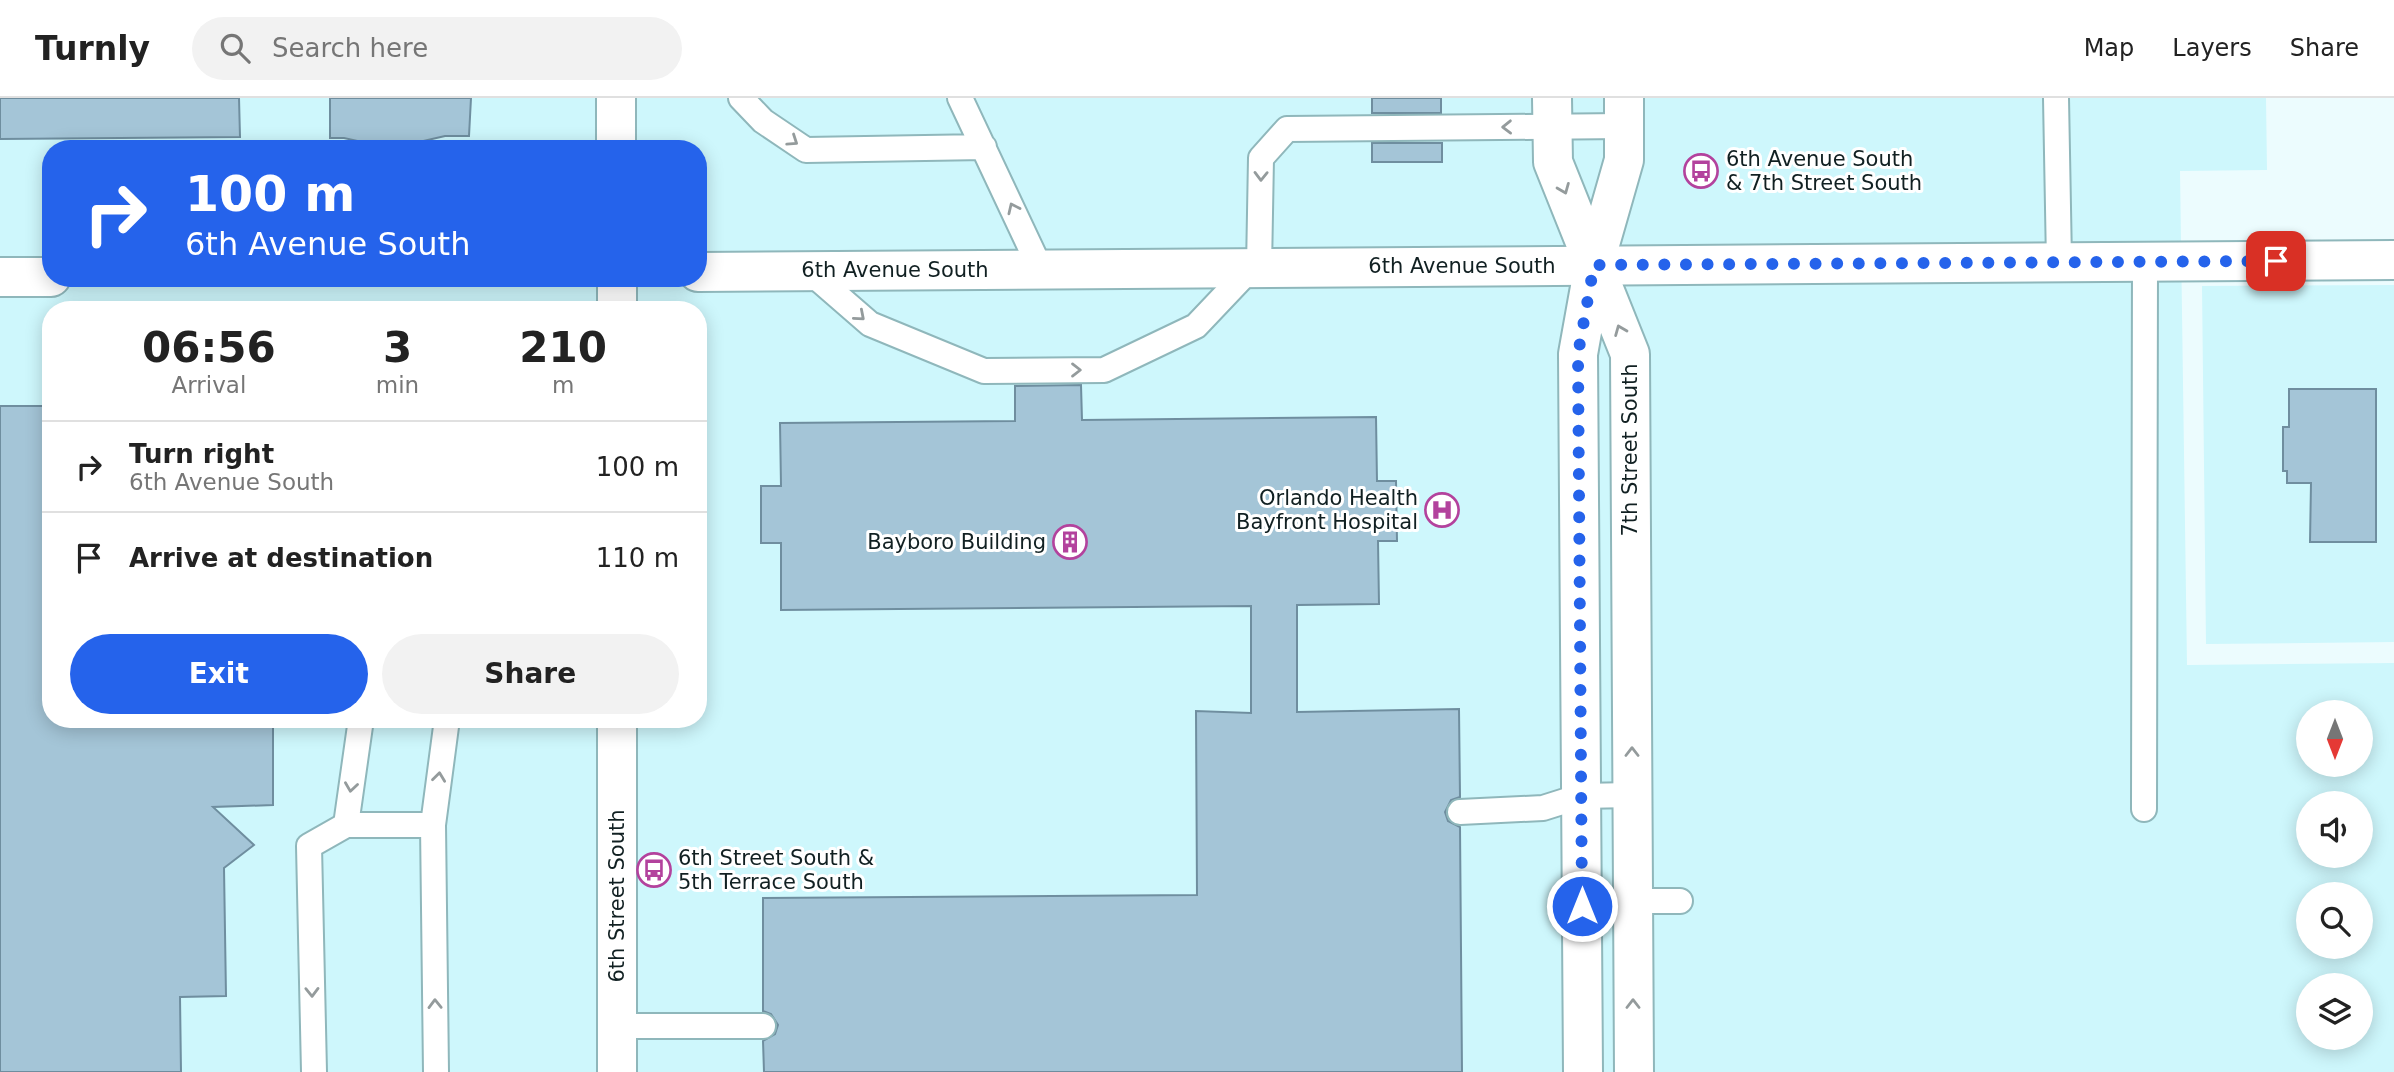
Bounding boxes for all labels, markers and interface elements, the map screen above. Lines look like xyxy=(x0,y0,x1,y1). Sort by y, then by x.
search box xyxy=(192,17,682,80)
text: Turnly xyxy=(35,29,150,68)
icon: search xyxy=(216,29,254,67)
text: Search here xyxy=(272,33,428,63)
text: Map xyxy=(2084,34,2134,62)
text: Layers xyxy=(2172,34,2252,62)
text: Share xyxy=(2290,34,2359,62)
one-way arrow xyxy=(1501,119,1511,135)
one-way arrow xyxy=(785,133,798,145)
place label: 6th Avenue South & 7th Street South xyxy=(1726,147,1922,195)
bus stop icon: 6th Avenue South & 7th Street South xyxy=(1682,152,1720,190)
text: 100 m xyxy=(185,166,355,223)
icon: right xyxy=(70,168,161,259)
one-way arrow xyxy=(1253,171,1268,182)
one-way arrow xyxy=(1555,182,1569,194)
one-way arrow xyxy=(1007,203,1021,215)
text: 6th Avenue South xyxy=(185,225,470,263)
pin xyxy=(2246,231,2306,291)
icon: arrive xyxy=(2257,242,2295,280)
street label: 6th Avenue South xyxy=(1368,254,1556,278)
street label: 6th Avenue South xyxy=(801,258,989,282)
one-way arrow xyxy=(852,308,865,320)
text: 06:56 xyxy=(142,323,276,372)
text: 3 xyxy=(383,323,412,372)
text: 210 xyxy=(519,323,607,372)
one-way arrow xyxy=(1615,325,1629,337)
one-way arrow xyxy=(1071,362,1081,378)
street label: 7th Street South xyxy=(1618,363,1642,537)
text: Arrival xyxy=(172,372,246,398)
text: min xyxy=(376,372,419,398)
text: m xyxy=(552,372,574,398)
text: Turn right xyxy=(129,439,274,469)
icon: right xyxy=(70,448,108,486)
text: 100 m xyxy=(596,452,679,482)
text: 6th Avenue South xyxy=(129,469,334,495)
place label: Orlando Health Bayfront Hospital xyxy=(1236,486,1418,534)
hospital icon: Orlando Health Bayfront Hospital xyxy=(1423,491,1461,529)
building icon: Bayboro Building xyxy=(1051,523,1089,561)
place label: Bayboro Building xyxy=(867,530,1046,554)
icon: arrive xyxy=(70,539,108,577)
text: Arrive at destination xyxy=(129,543,433,573)
text: 110 m xyxy=(596,543,679,573)
button: Exit xyxy=(70,634,368,714)
button: Share xyxy=(382,634,679,714)
north arrow xyxy=(2296,700,2373,777)
map controls xyxy=(2296,700,2373,1050)
one-way arrow xyxy=(1624,746,1640,757)
one-way arrow xyxy=(432,771,447,783)
one-way arrow xyxy=(344,781,359,793)
button: sound xyxy=(2296,791,2373,868)
street label: 6th Street South xyxy=(605,809,629,983)
place label: 6th Street South & 5th Terrace South xyxy=(678,846,874,894)
bus stop icon: 6th Street South & 5th Terrace South xyxy=(635,851,673,889)
position arrow xyxy=(1545,869,1619,943)
button: search xyxy=(2296,882,2373,959)
button: layers xyxy=(2296,973,2373,1050)
one-way arrow xyxy=(304,988,320,998)
one-way arrow xyxy=(427,998,443,1009)
one-way arrow xyxy=(1625,998,1641,1009)

